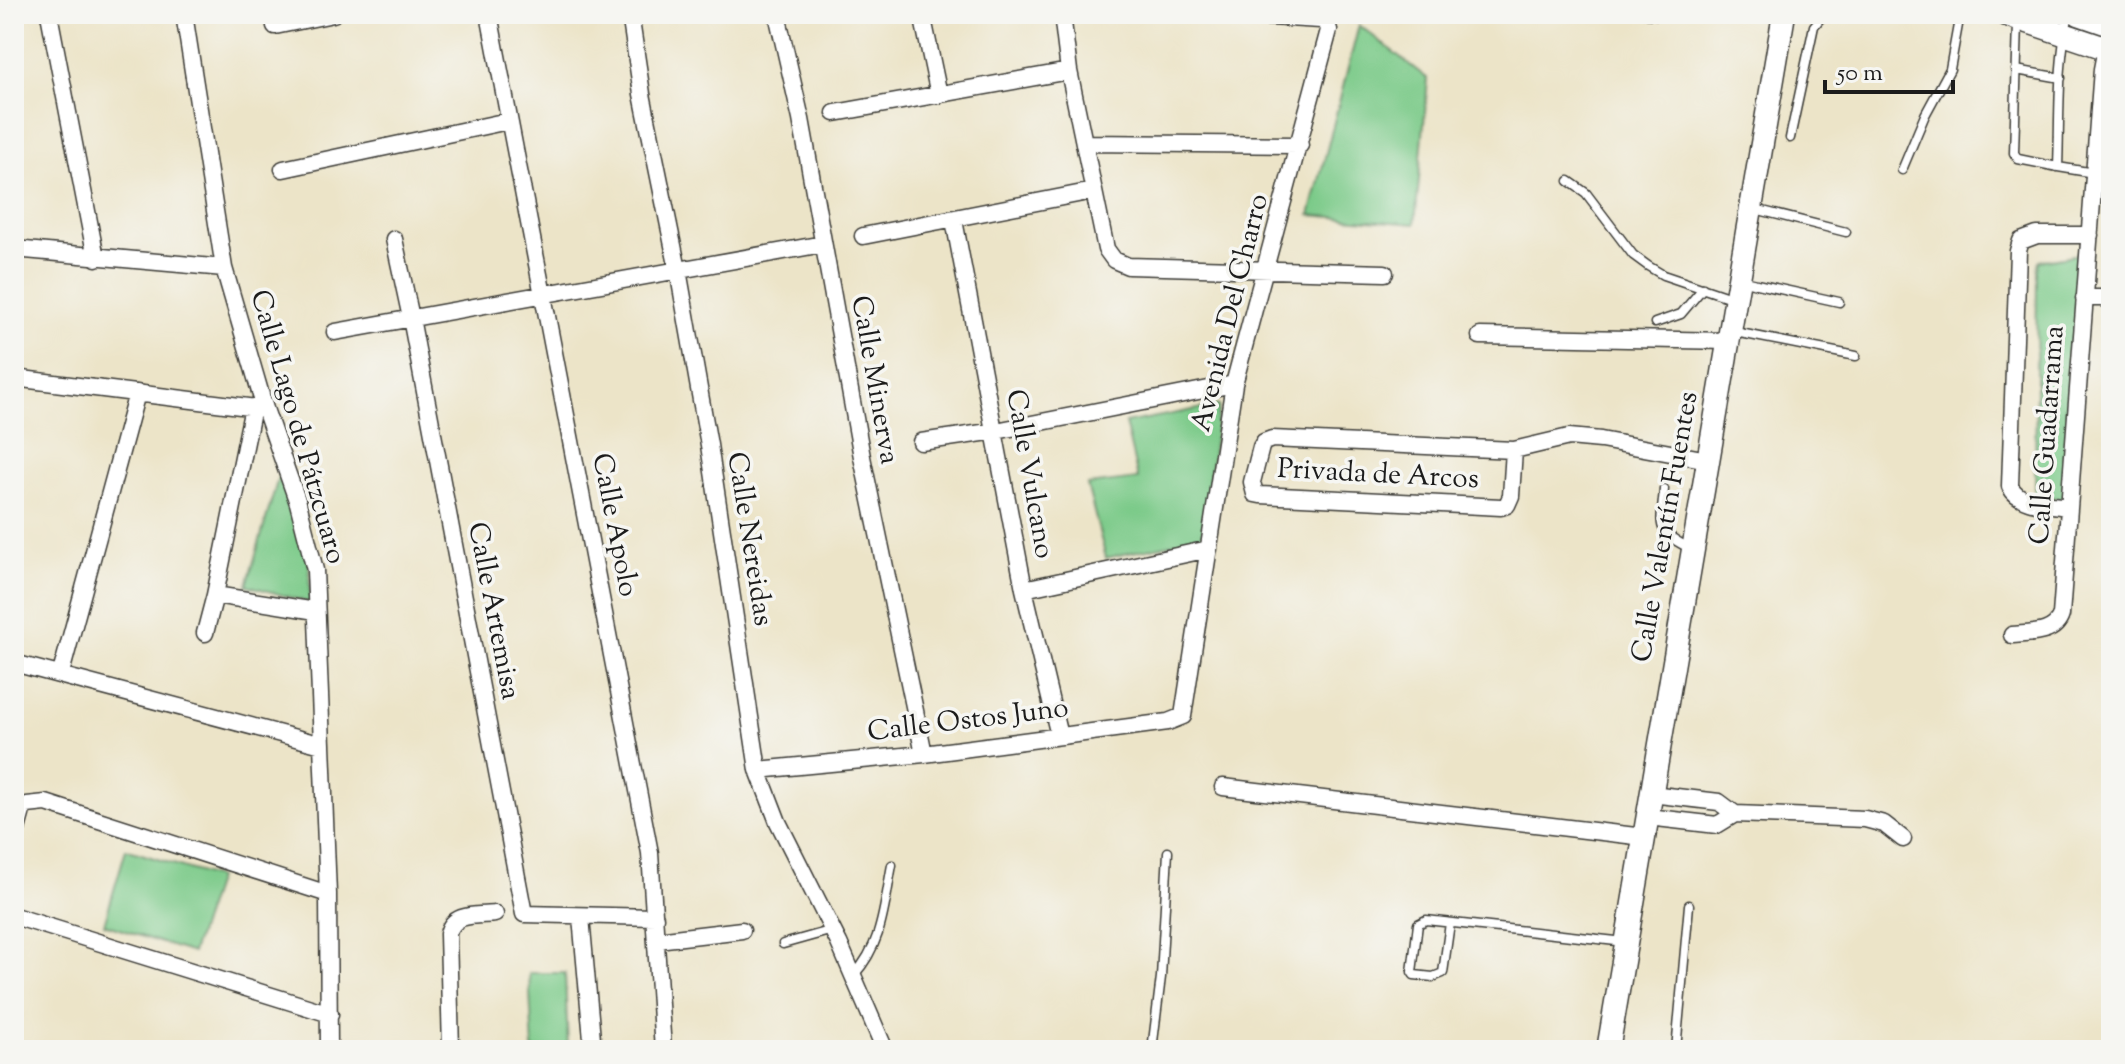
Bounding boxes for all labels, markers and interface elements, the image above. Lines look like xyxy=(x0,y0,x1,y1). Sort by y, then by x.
scale bar xyxy=(1825,44,1953,94)
text: 50 m xyxy=(1835,57,1883,91)
street label: Avenida Del Charro xyxy=(1182,190,1280,436)
street label: Calle Lago de Pátzcuaro xyxy=(239,285,355,569)
street label: Calle Minerva xyxy=(840,293,909,468)
street label: Calle Guadarrama xyxy=(2020,324,2076,546)
street label: Calle Vulcano xyxy=(994,386,1064,562)
street label: Calle Valentín Fuentes xyxy=(1622,388,1710,666)
street label: Calle Nereidas xyxy=(716,449,782,629)
street label: Calle Apolo xyxy=(580,450,648,600)
street label: Privada de Arcos xyxy=(1276,450,1480,500)
street label: Calle Artemisa xyxy=(456,519,530,703)
street label: Calle Ostos Juno xyxy=(865,689,1071,753)

